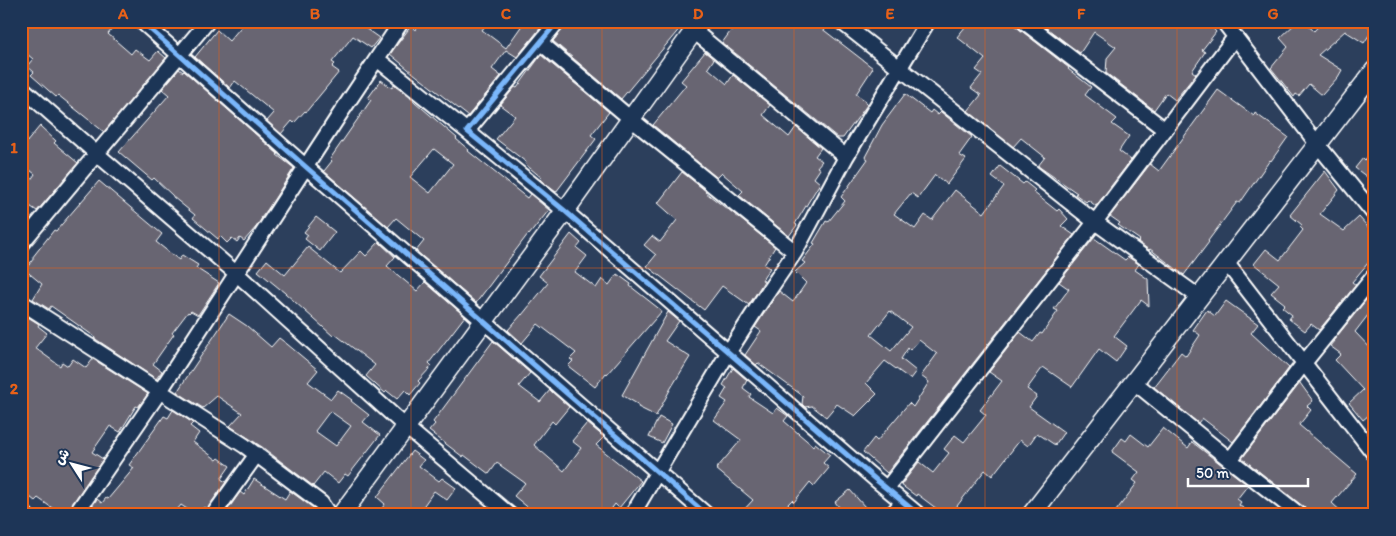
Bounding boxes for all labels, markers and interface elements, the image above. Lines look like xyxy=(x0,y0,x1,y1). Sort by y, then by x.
text: A xyxy=(117,4,129,23)
text: B xyxy=(310,4,321,23)
text: C xyxy=(501,4,512,23)
text: D xyxy=(693,4,704,23)
text: E xyxy=(886,4,895,23)
text: F xyxy=(1077,4,1086,23)
text: G xyxy=(1267,4,1279,23)
text: 1 xyxy=(10,138,18,157)
text: 2 xyxy=(10,379,19,398)
north arrow xyxy=(48,438,98,488)
text: ش xyxy=(50,445,73,468)
scale bar xyxy=(1188,456,1308,488)
text: 50 m xyxy=(1196,464,1229,482)

